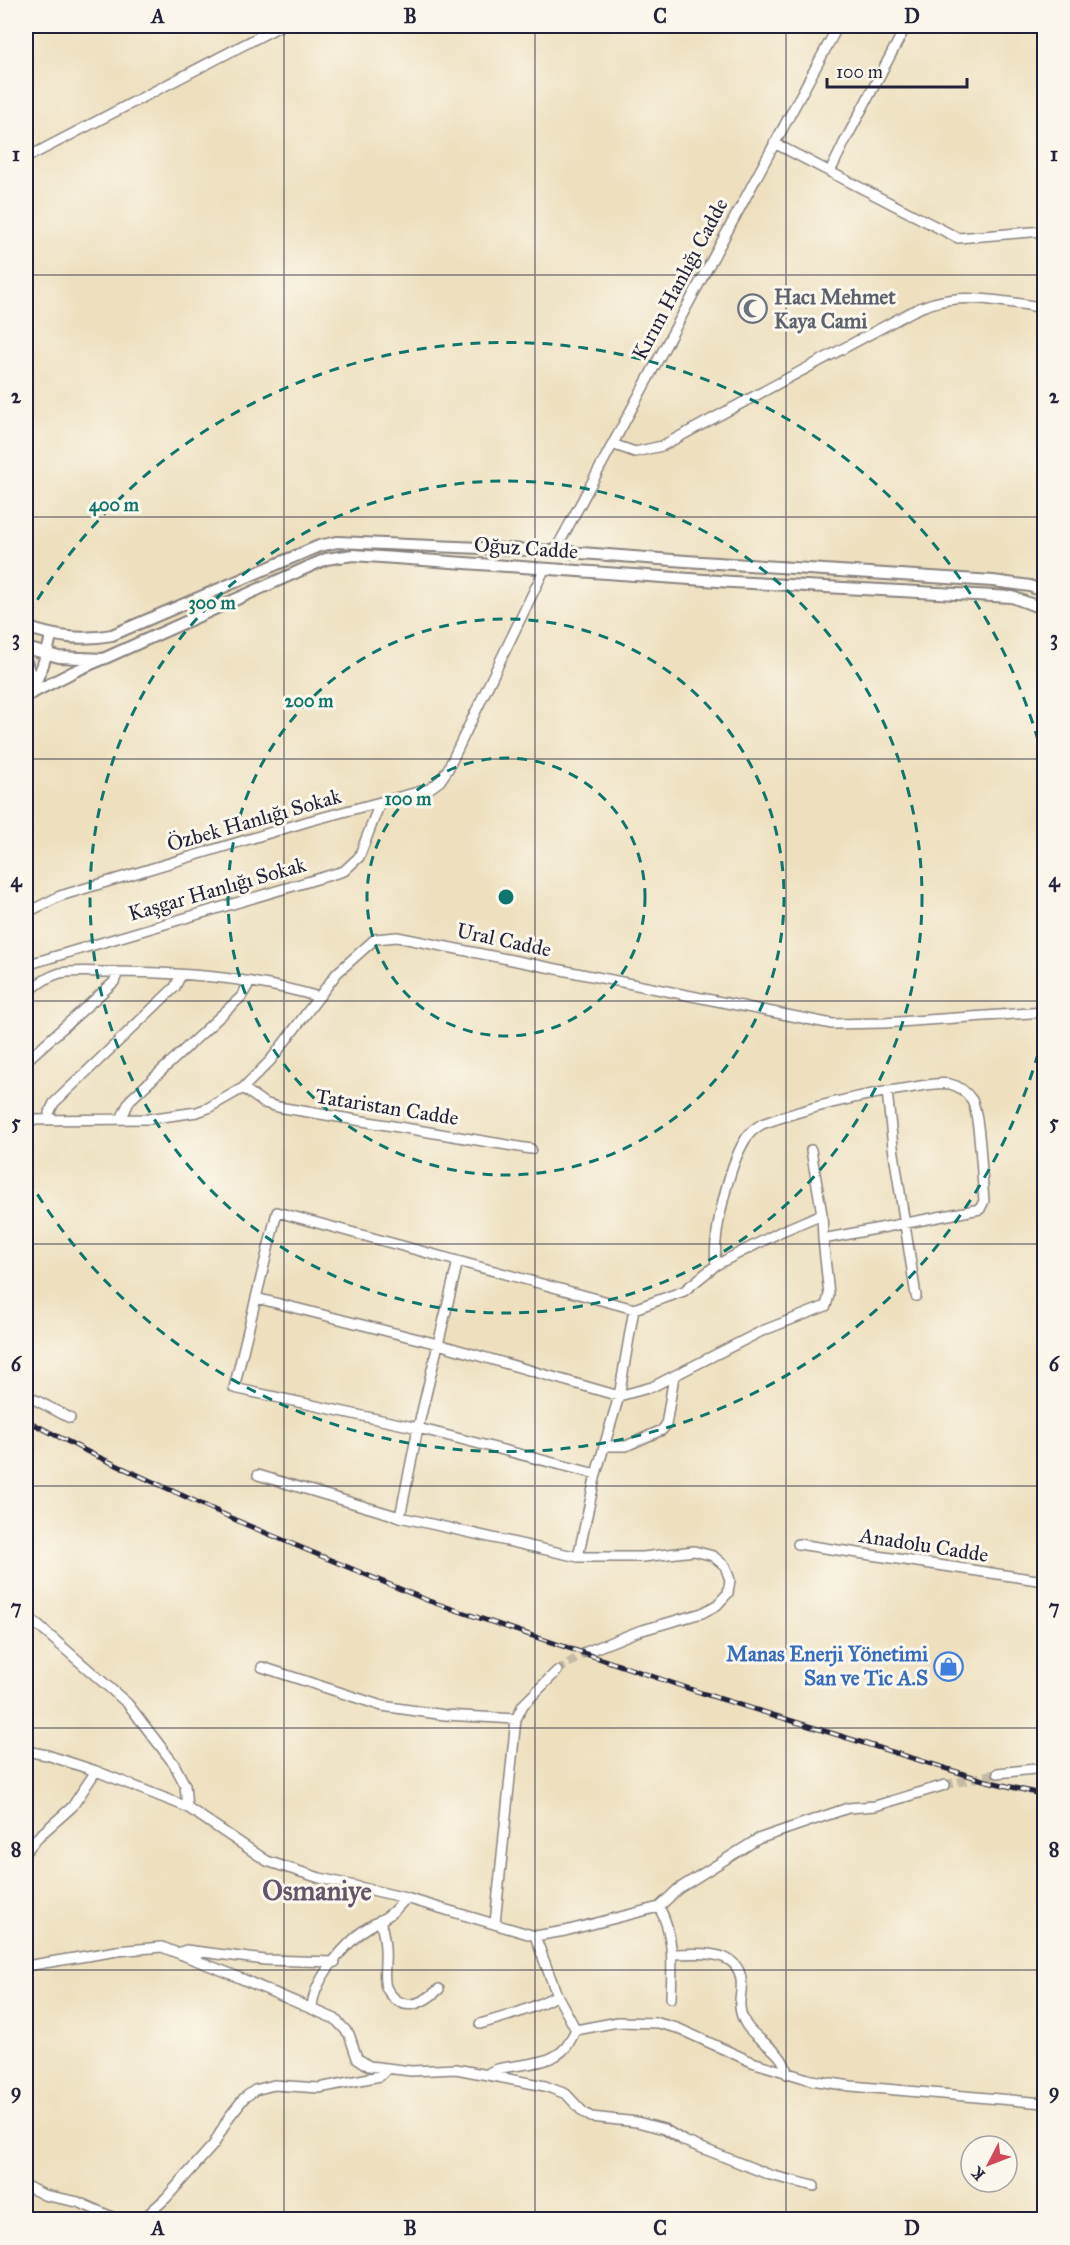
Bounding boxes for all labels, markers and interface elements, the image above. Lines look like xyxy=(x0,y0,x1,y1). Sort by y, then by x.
text: A xyxy=(149,4,165,28)
text: B xyxy=(403,4,417,28)
text: C xyxy=(653,4,667,28)
text: D xyxy=(904,4,920,28)
scale bar xyxy=(827,51,966,89)
text: 100 m xyxy=(836,61,883,83)
text: 1 xyxy=(12,142,20,166)
text: 1 xyxy=(1050,142,1058,166)
street label: Kırım Hanlığı Cadde xyxy=(626,193,734,364)
place label: Hacı Mehmet Kaya Cami xyxy=(774,284,896,334)
mosque icon: Hacı Mehmet Kaya Cami xyxy=(737,293,769,325)
text: 2 xyxy=(11,384,22,408)
text: 2 xyxy=(1049,384,1060,408)
text: 400 m xyxy=(89,494,140,517)
street label: Oğuz Cadde xyxy=(473,531,579,565)
text: 300 m xyxy=(188,592,236,615)
text: 3 xyxy=(12,626,20,651)
text: 3 xyxy=(1050,626,1058,651)
text: 200 m xyxy=(285,690,334,712)
street label: Özbek Hanlığı Sokak xyxy=(164,783,344,857)
text: 100 m xyxy=(385,788,432,810)
street label: Kaşgar Hanlığı Sokak xyxy=(125,851,309,927)
text: 4 xyxy=(10,868,22,893)
text: 4 xyxy=(1048,868,1060,893)
centre of rings xyxy=(496,887,516,907)
street label: Ural Cadde xyxy=(454,917,554,963)
street label: Tataristan Cadde xyxy=(313,1083,461,1131)
text: 5 xyxy=(11,1110,21,1134)
text: 5 xyxy=(1049,1110,1059,1134)
text: 6 xyxy=(11,1352,23,1376)
text: 6 xyxy=(1049,1352,1061,1376)
street label: Anadolu Cadde xyxy=(857,1522,990,1568)
text: 7 xyxy=(11,1595,22,1619)
text: 7 xyxy=(1049,1595,1060,1619)
place label: Manas Enerji Yönetimi San ve Tic A.S xyxy=(726,1641,928,1691)
shop icon: Manas Enerji Yönetimi San ve Tic A.S xyxy=(933,1650,965,1682)
text: 8 xyxy=(11,1837,21,1861)
text: 8 xyxy=(1049,1837,1059,1861)
district label: Osmaniye xyxy=(262,1874,372,1908)
text: 9 xyxy=(11,2079,21,2104)
text: 9 xyxy=(1049,2079,1059,2104)
north arrow xyxy=(959,2134,1019,2194)
text: K xyxy=(967,2163,989,2184)
text: A xyxy=(149,2216,165,2240)
text: B xyxy=(403,2216,417,2240)
text: C xyxy=(653,2216,667,2240)
text: D xyxy=(904,2216,920,2240)

